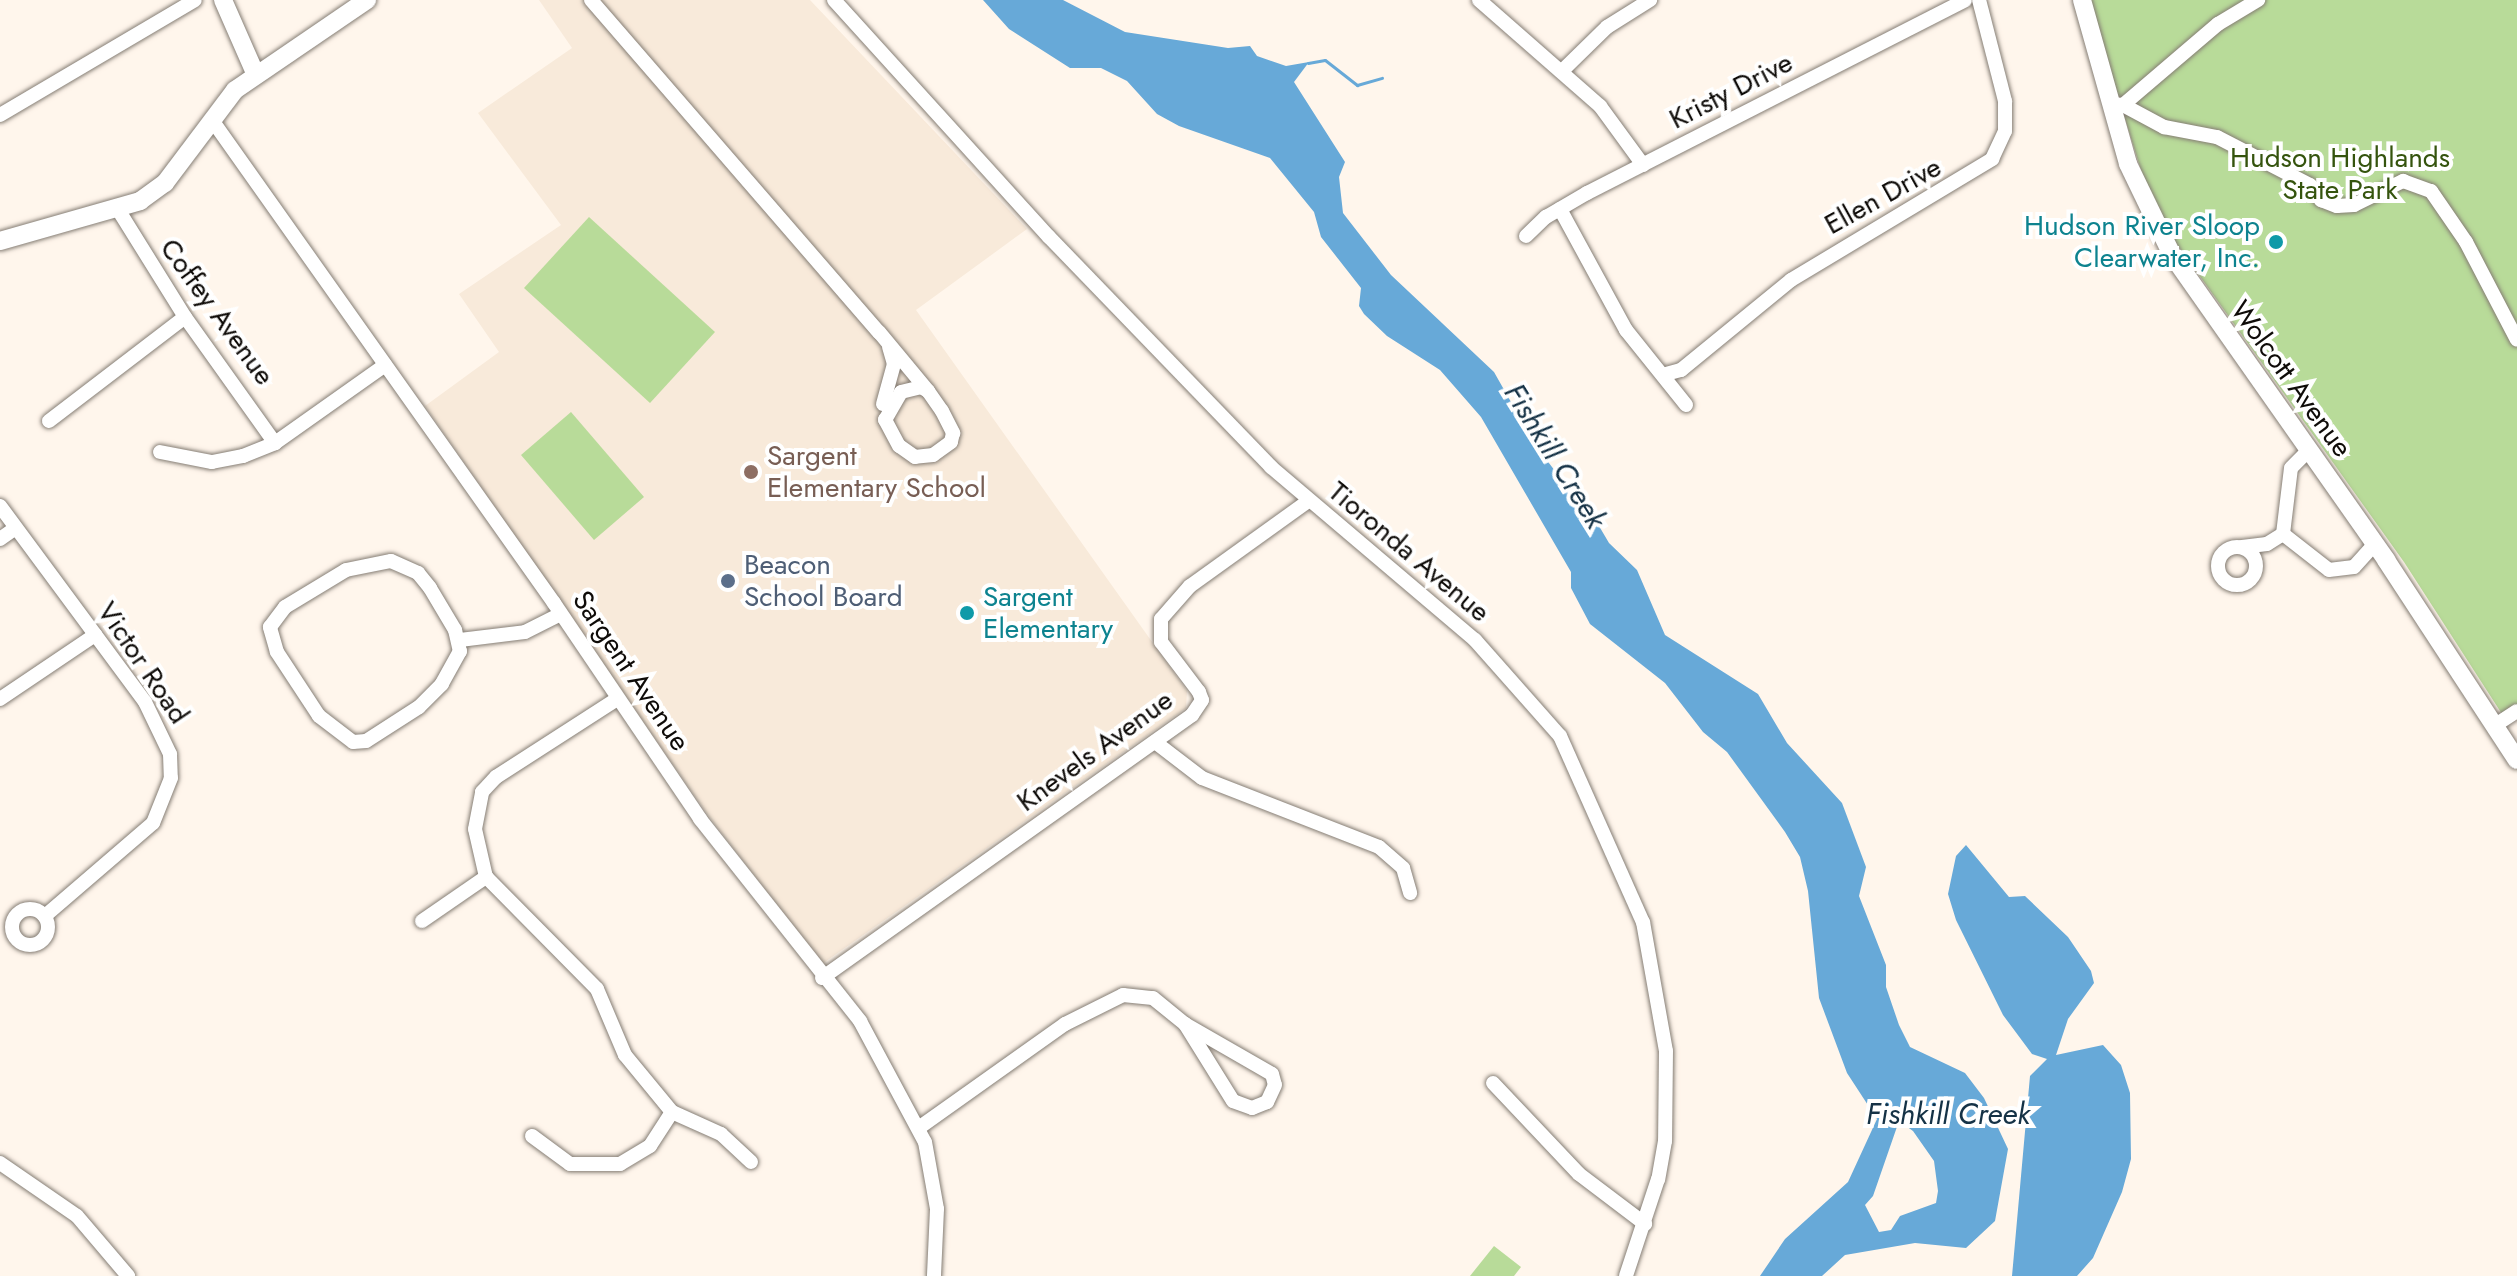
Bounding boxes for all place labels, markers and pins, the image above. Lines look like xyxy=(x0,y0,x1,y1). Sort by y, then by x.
place label: Hudson River Sloop Clearwater, Inc. xyxy=(2024,209,2260,275)
marker: Hudson River Sloop Clearwater, Inc. xyxy=(2267,233,2285,251)
place label: Sargent Elementary School xyxy=(767,439,986,505)
marker: Sargent Elementary School xyxy=(742,463,760,481)
place label: Beacon School Board xyxy=(744,548,903,614)
marker: Beacon School Board xyxy=(719,572,737,590)
place label: Sargent Elementary xyxy=(983,580,1113,646)
marker: Sargent Elementary xyxy=(958,604,976,622)

